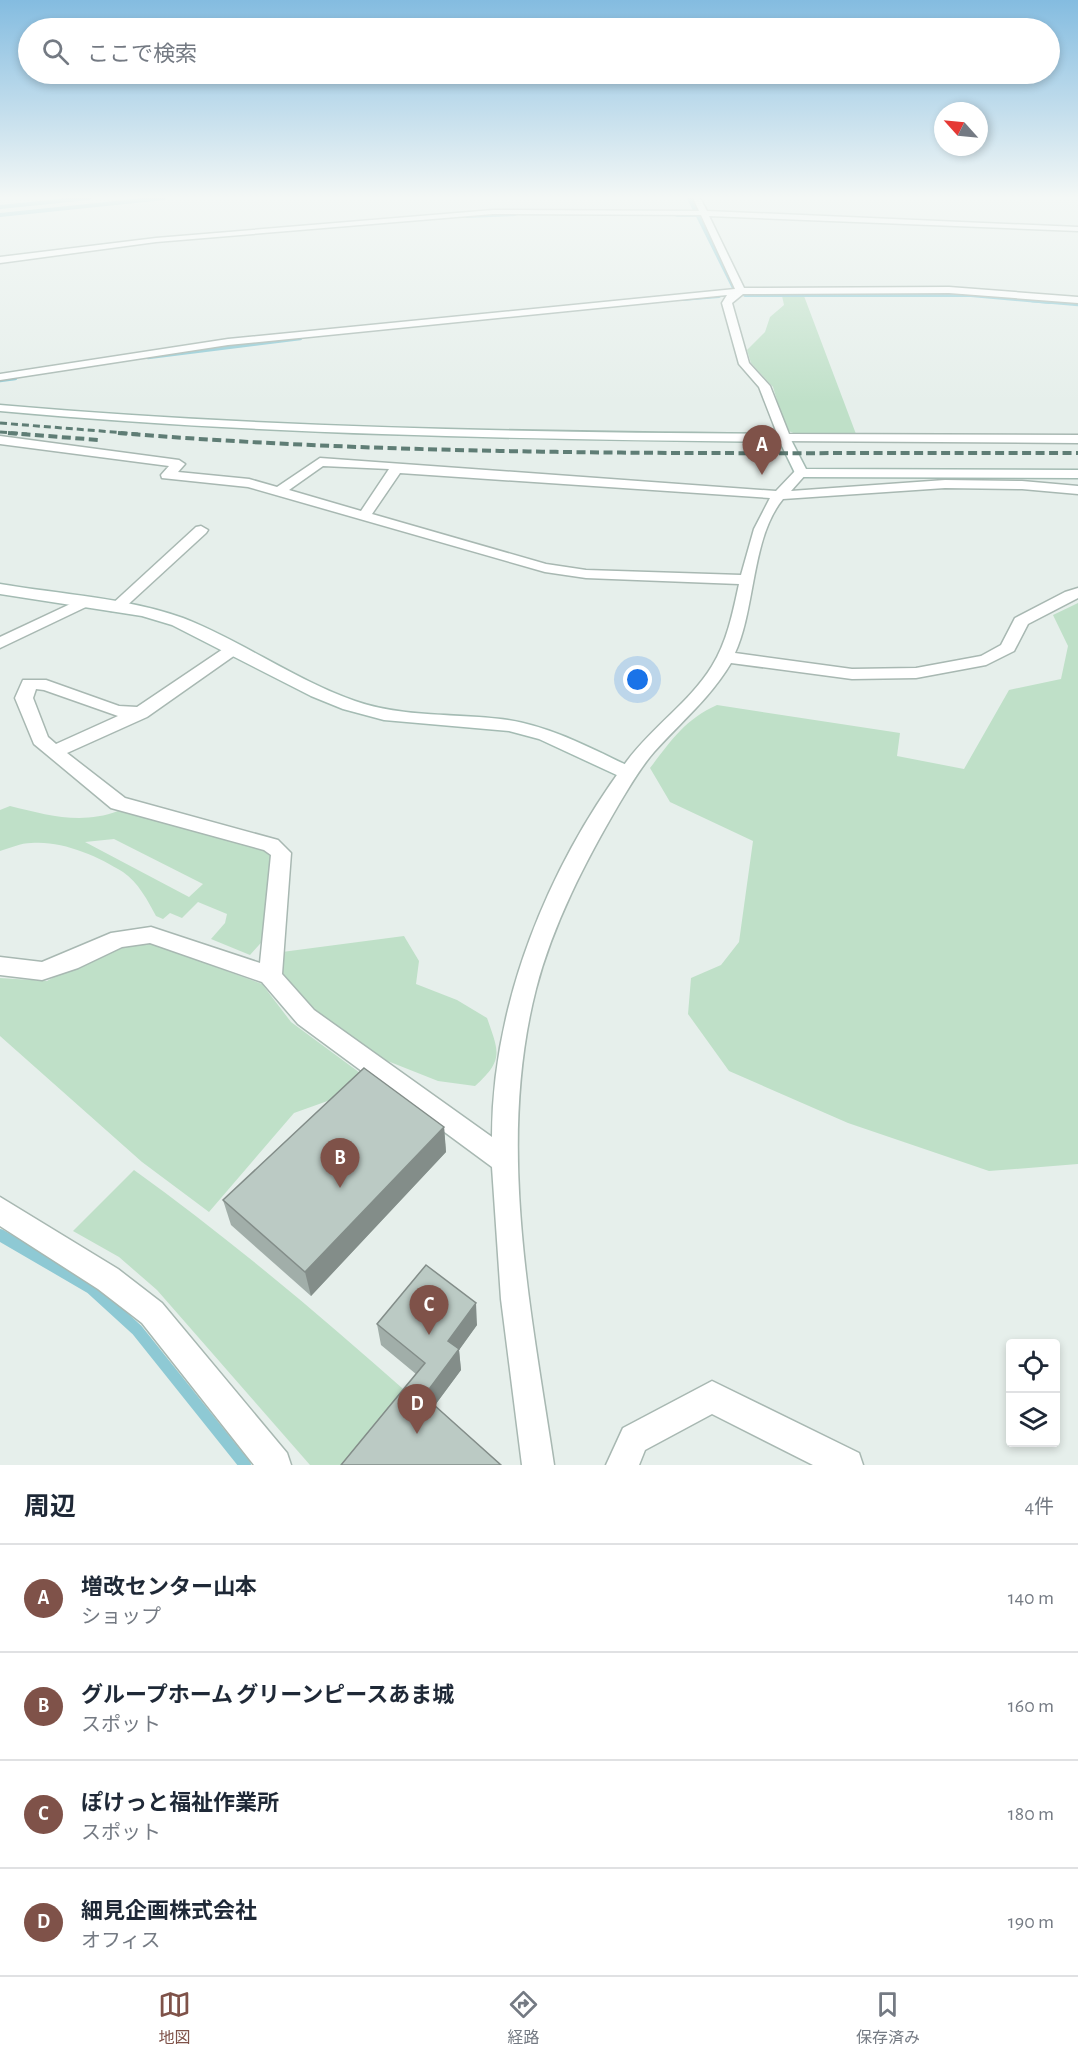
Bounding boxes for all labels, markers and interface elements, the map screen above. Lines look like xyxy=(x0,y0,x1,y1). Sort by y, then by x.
search box xyxy=(18,18,1060,84)
icon: search xyxy=(39,35,72,68)
text: ここで検索 xyxy=(87,43,197,65)
north arrow xyxy=(934,102,988,156)
pin: A xyxy=(742,426,782,475)
your location xyxy=(623,665,652,694)
pin: B xyxy=(320,1138,360,1188)
pin: C xyxy=(410,1286,448,1335)
map controls xyxy=(1006,1339,1060,1447)
button: locate xyxy=(1006,1339,1060,1393)
pin: D xyxy=(398,1384,436,1434)
button: layers xyxy=(1006,1393,1060,1447)
text: 周辺 xyxy=(24,1494,76,1520)
text: 4件 xyxy=(1024,1497,1054,1517)
text: 増改センター山本 xyxy=(81,1576,257,1598)
text: A xyxy=(38,1588,50,1608)
text: 140 m xyxy=(1008,1588,1054,1608)
text: ショップ xyxy=(81,1607,161,1627)
text: グループホーム グリーンピースあま城 xyxy=(81,1684,454,1706)
text: B xyxy=(38,1696,49,1716)
text: 160 m xyxy=(1008,1696,1054,1716)
text: スポット xyxy=(81,1715,161,1735)
text: ぽけっと福祉作業所 xyxy=(81,1792,279,1814)
text: C xyxy=(38,1804,49,1824)
text: 180 m xyxy=(1008,1804,1054,1824)
text: スポット xyxy=(81,1823,161,1843)
text: 細見企画株式会社 xyxy=(81,1900,257,1922)
text: D xyxy=(37,1912,50,1932)
text: 190 m xyxy=(1008,1912,1054,1932)
text: オフィス xyxy=(81,1931,161,1951)
tab: 地図 xyxy=(158,1988,191,2048)
tab: 経路 xyxy=(507,1988,540,2048)
tab: 保存済み xyxy=(856,1988,920,2048)

